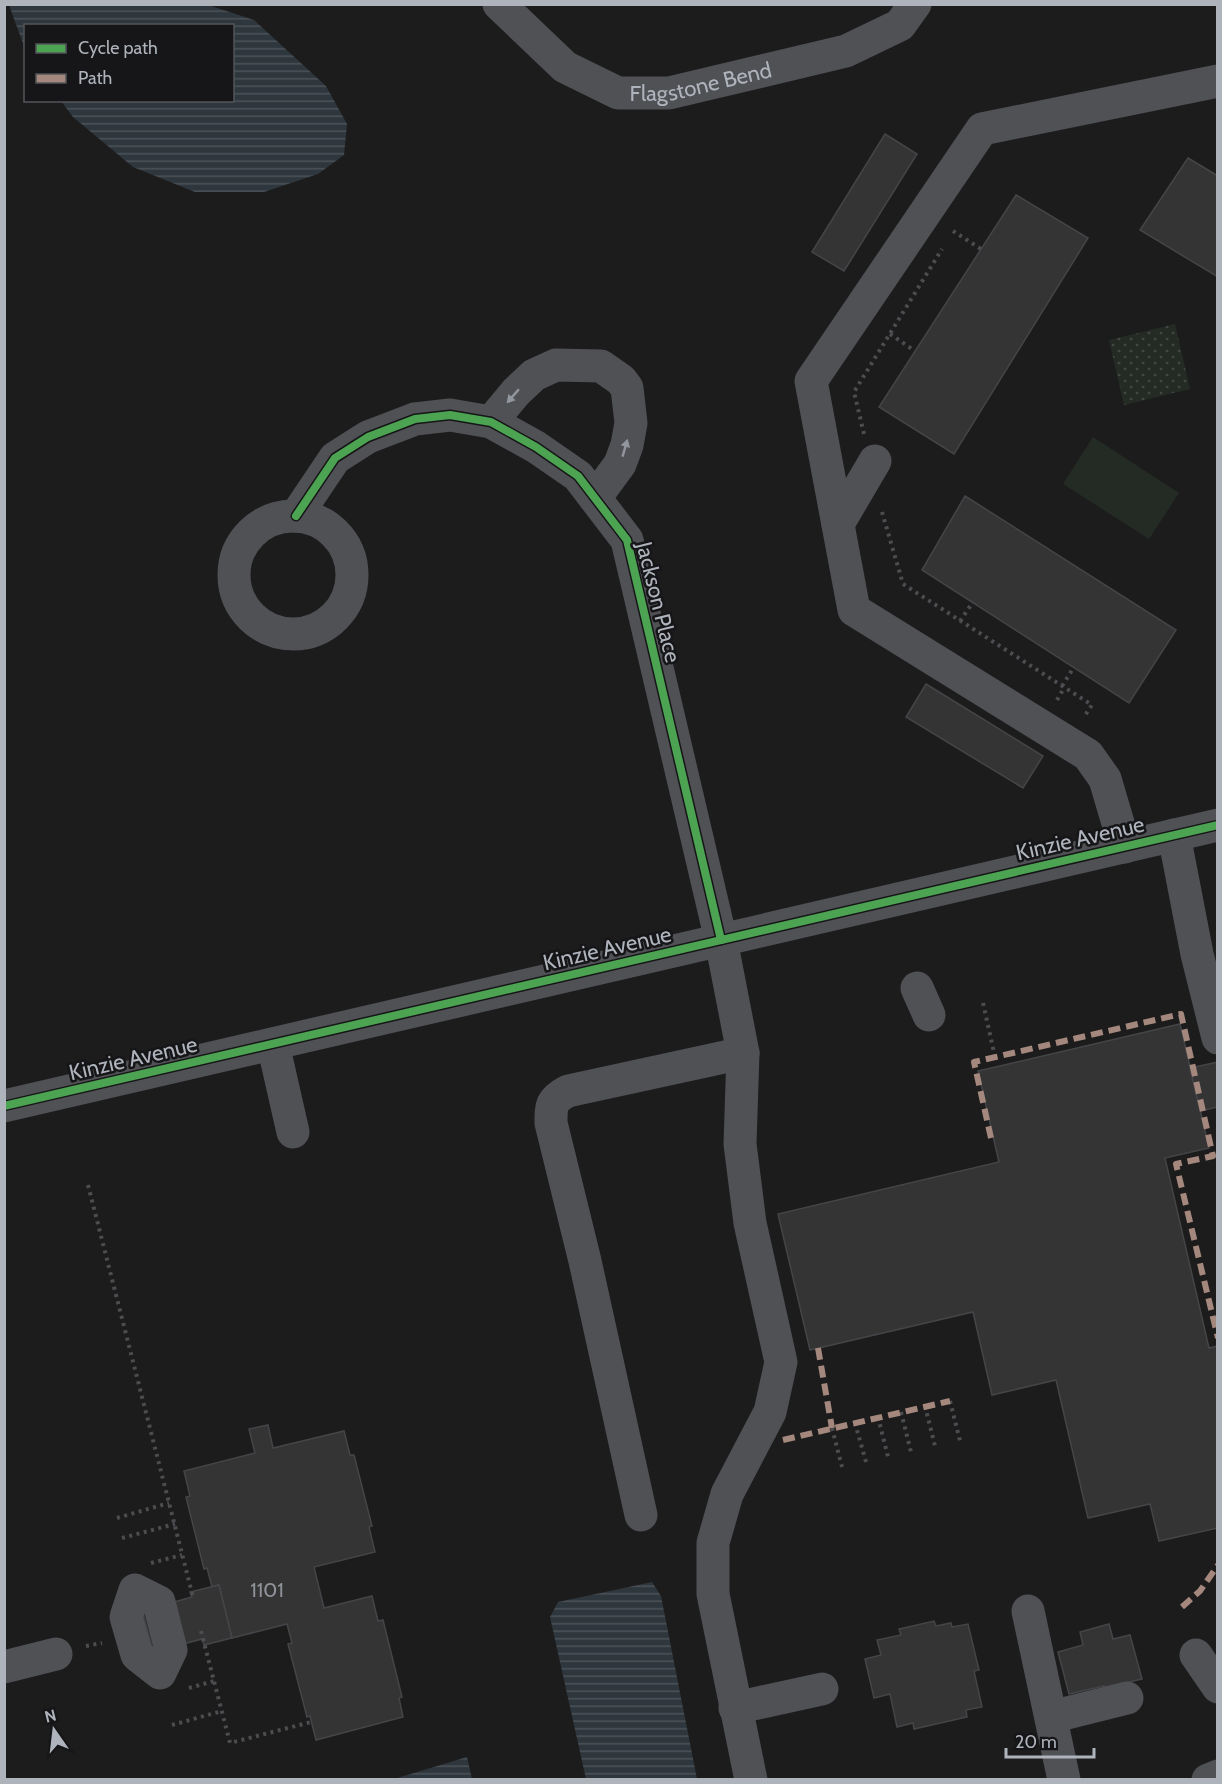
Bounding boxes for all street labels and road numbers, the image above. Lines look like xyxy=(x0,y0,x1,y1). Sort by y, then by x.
street label: Flagstone Bend xyxy=(630,56,774,107)
street label: Jackson Place xyxy=(630,538,687,665)
street label: Kinzie Avenue xyxy=(1013,811,1147,866)
street label: Kinzie Avenue xyxy=(540,921,674,976)
street label: Kinzie Avenue xyxy=(66,1031,200,1086)

